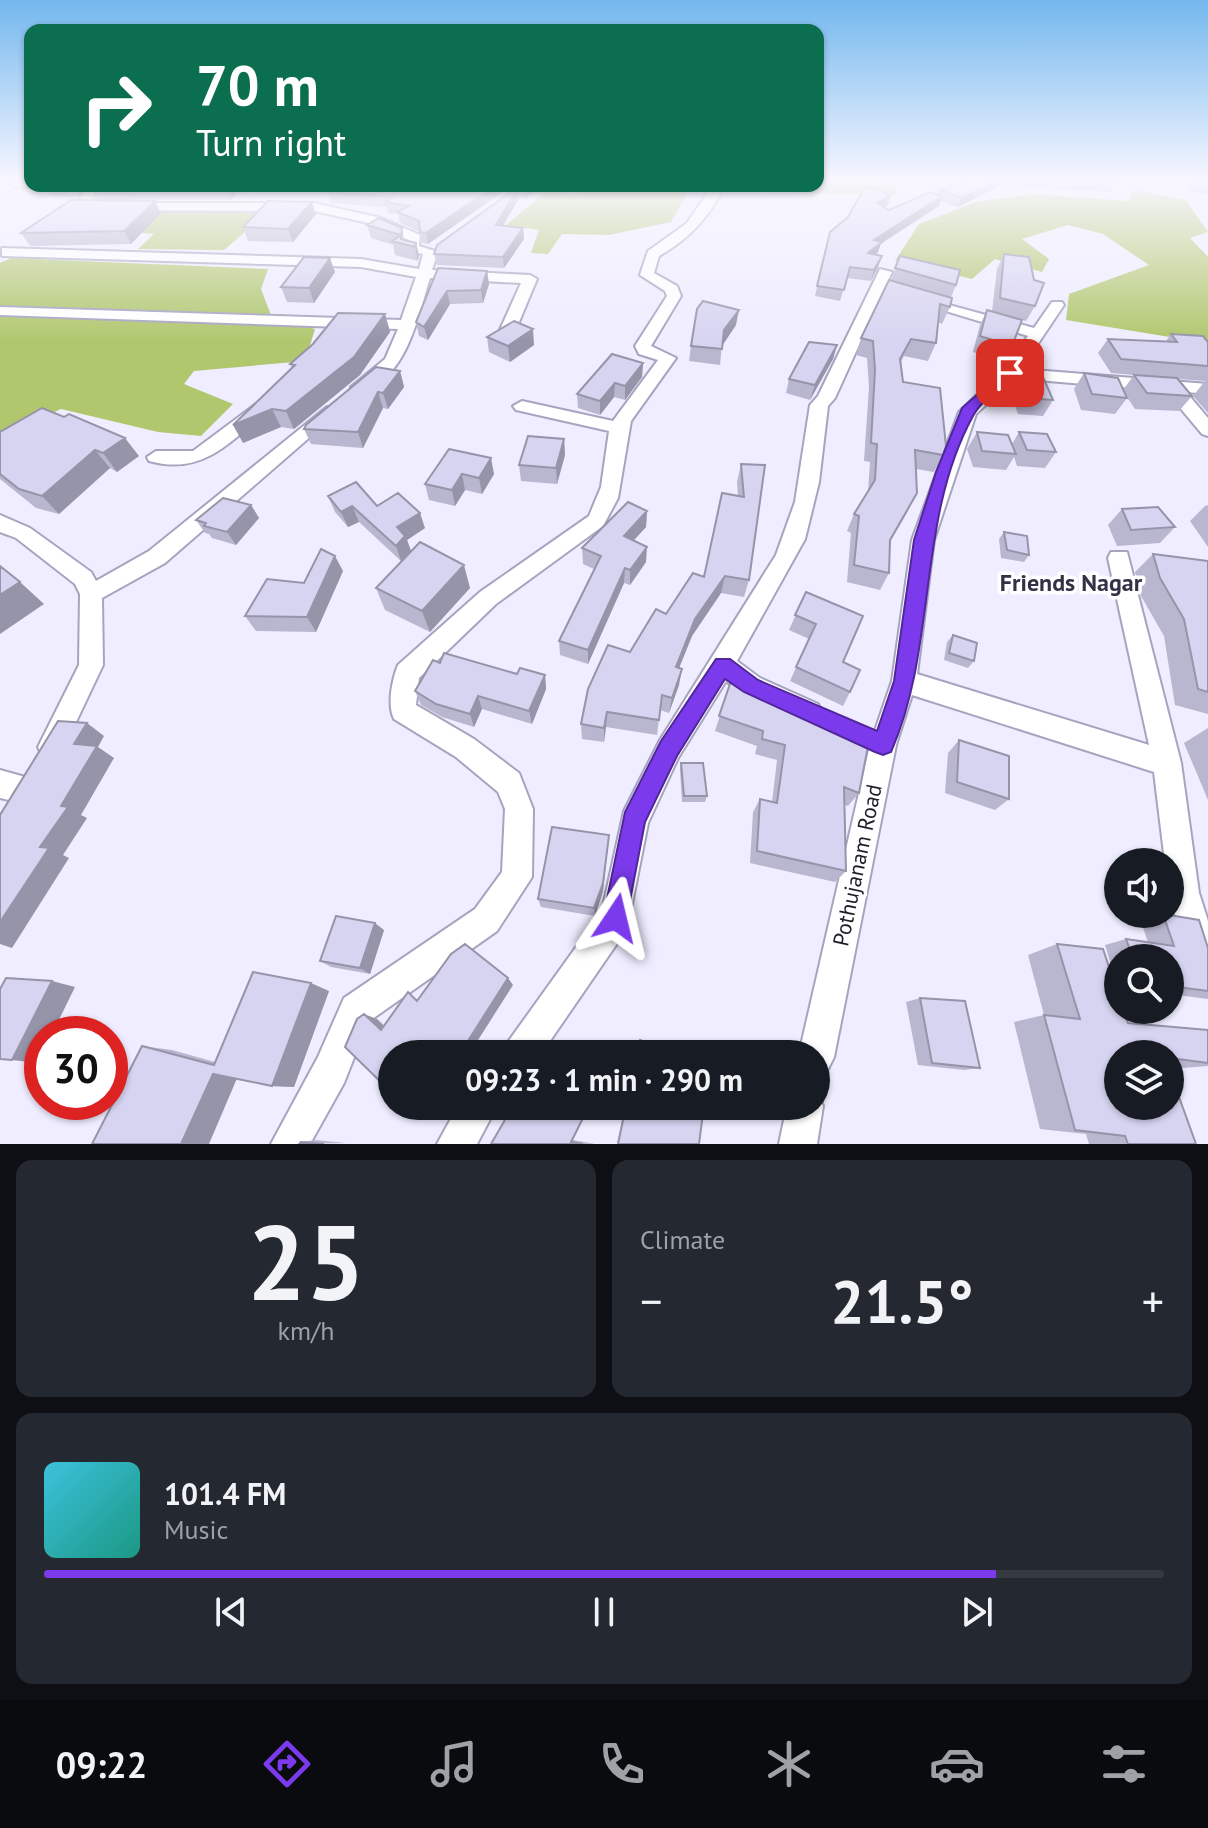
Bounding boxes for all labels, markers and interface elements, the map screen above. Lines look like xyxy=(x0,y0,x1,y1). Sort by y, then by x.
text: 70 m xyxy=(196,49,319,121)
icon: right xyxy=(64,56,168,160)
text: Turn right xyxy=(196,119,346,166)
pin xyxy=(976,339,1044,407)
icon: arrive xyxy=(988,351,1032,395)
district label: Friends Nagar xyxy=(1000,567,1143,598)
street label: Pothujanam Road xyxy=(826,782,888,948)
map controls xyxy=(1104,848,1184,1120)
button: sound xyxy=(1104,848,1184,928)
position arrow xyxy=(574,876,658,960)
button: search xyxy=(1104,944,1184,1024)
speed limit sign: 30 xyxy=(24,1016,128,1120)
button: layers xyxy=(1104,1040,1184,1120)
text: 09:23 · 1 min · 290 m xyxy=(465,1060,743,1099)
text: 25 xyxy=(247,1194,365,1329)
text: Climate xyxy=(640,1223,725,1256)
text: 21.5° xyxy=(830,1262,974,1340)
text: − xyxy=(640,1272,662,1329)
text: + xyxy=(1142,1272,1164,1329)
text: km/h xyxy=(278,1314,335,1347)
text: 101.4 FM xyxy=(164,1474,286,1513)
text: Music xyxy=(164,1513,228,1546)
icon: previous xyxy=(209,1590,253,1634)
icon: pause xyxy=(582,1590,626,1634)
icon: next xyxy=(955,1590,999,1634)
icon: directions xyxy=(259,1736,315,1792)
icon: music xyxy=(426,1736,482,1792)
icon: phone xyxy=(594,1736,650,1792)
icon: climate xyxy=(761,1736,817,1792)
icon: car xyxy=(929,1736,985,1792)
icon: filters xyxy=(1096,1736,1152,1792)
text: 09:22 xyxy=(56,1741,147,1788)

